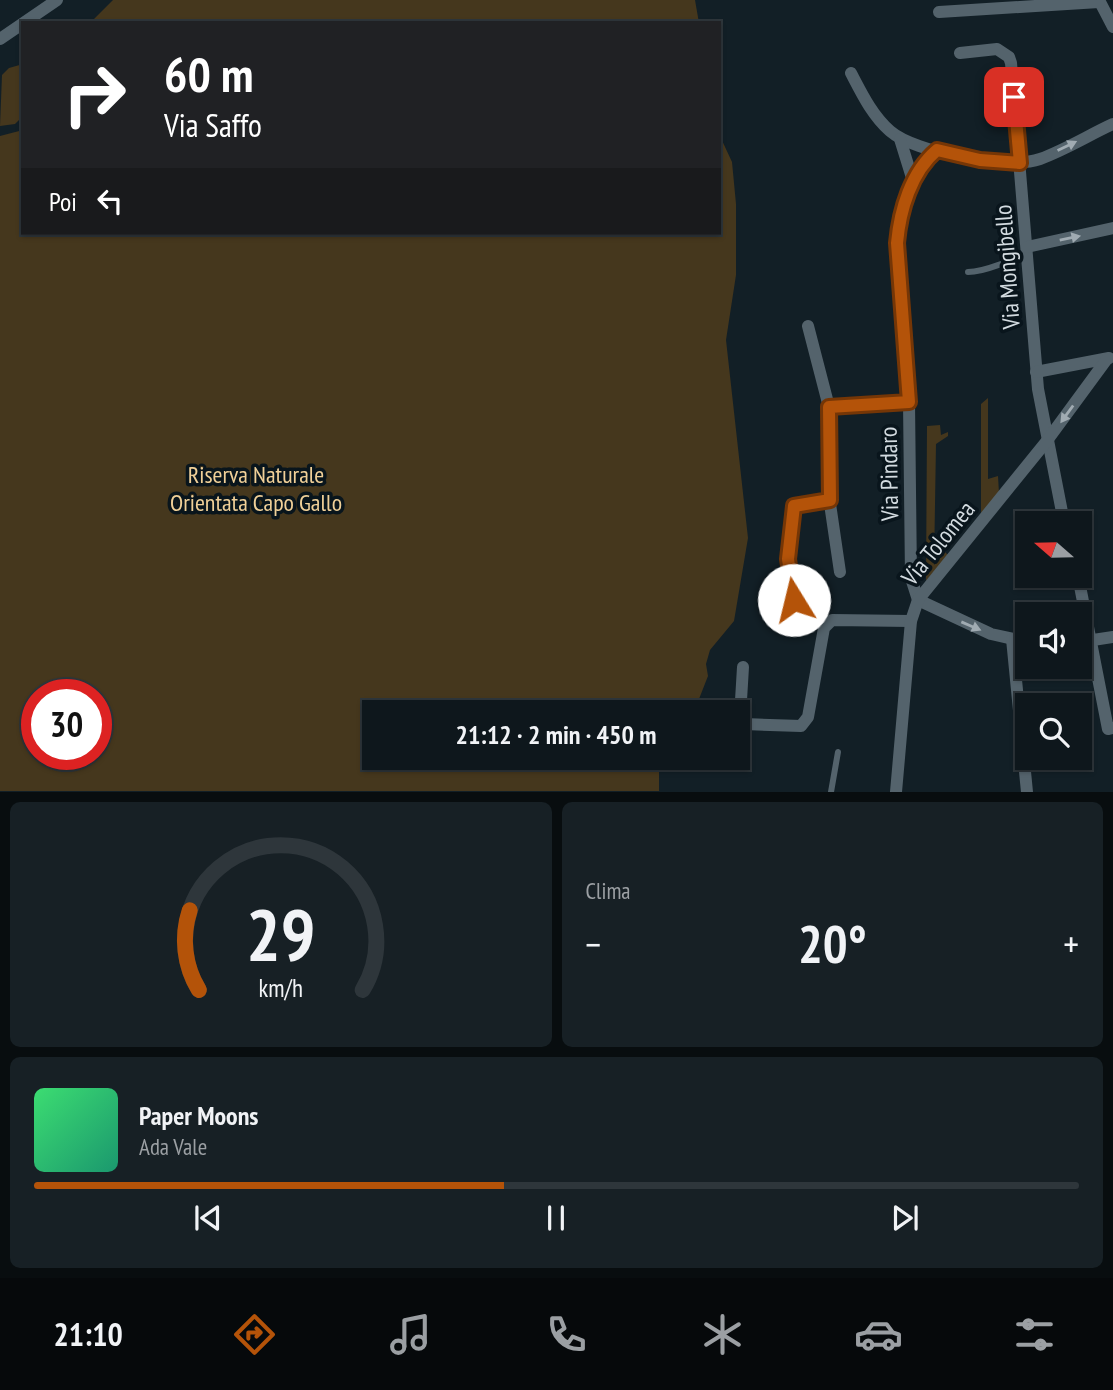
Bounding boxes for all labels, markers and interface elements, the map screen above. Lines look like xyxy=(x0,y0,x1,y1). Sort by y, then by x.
text: 60 m xyxy=(164,42,253,106)
icon: right xyxy=(49,49,140,140)
pin xyxy=(984,67,1044,127)
icon: arrive xyxy=(995,78,1033,116)
text: Via Saffo xyxy=(164,104,262,146)
one-way arrow xyxy=(1057,140,1077,151)
icon: left xyxy=(91,182,129,220)
text: Poi xyxy=(49,185,77,218)
street label: Via Mongibello xyxy=(987,204,1027,331)
one-way arrow xyxy=(1059,232,1081,243)
one-way arrow xyxy=(1060,404,1074,423)
street label: Via Pindaro xyxy=(873,426,905,523)
park label: Riserva Naturale Orientata Capo Gallo xyxy=(170,459,342,518)
street label: Via Tolomea xyxy=(894,494,982,592)
north arrow xyxy=(1015,511,1092,588)
map controls xyxy=(1015,511,1092,770)
position arrow xyxy=(757,563,831,637)
button: sound xyxy=(1015,602,1092,679)
one-way arrow xyxy=(961,620,981,632)
speed limit sign: 30 xyxy=(21,679,112,770)
button: search xyxy=(1015,693,1092,770)
text: 21:12 · 2 min · 450 m xyxy=(456,718,656,751)
text: Clima xyxy=(586,876,631,905)
text: 29 xyxy=(246,887,316,981)
text: 20° xyxy=(798,910,867,977)
text: − xyxy=(586,919,601,968)
text: + xyxy=(1063,919,1079,968)
text: km/h xyxy=(259,972,303,1004)
text: Paper Moons xyxy=(139,1099,258,1132)
text: Ada Vale xyxy=(139,1132,207,1161)
icon: previous xyxy=(189,1199,227,1237)
icon: pause xyxy=(537,1199,575,1237)
icon: next xyxy=(886,1199,924,1237)
icon: directions xyxy=(230,1310,279,1359)
icon: music xyxy=(386,1310,435,1359)
icon: phone xyxy=(542,1310,591,1359)
icon: climate xyxy=(698,1310,747,1359)
icon: car xyxy=(854,1310,903,1359)
icon: filters xyxy=(1010,1310,1059,1359)
text: 21:10 xyxy=(54,1313,123,1355)

